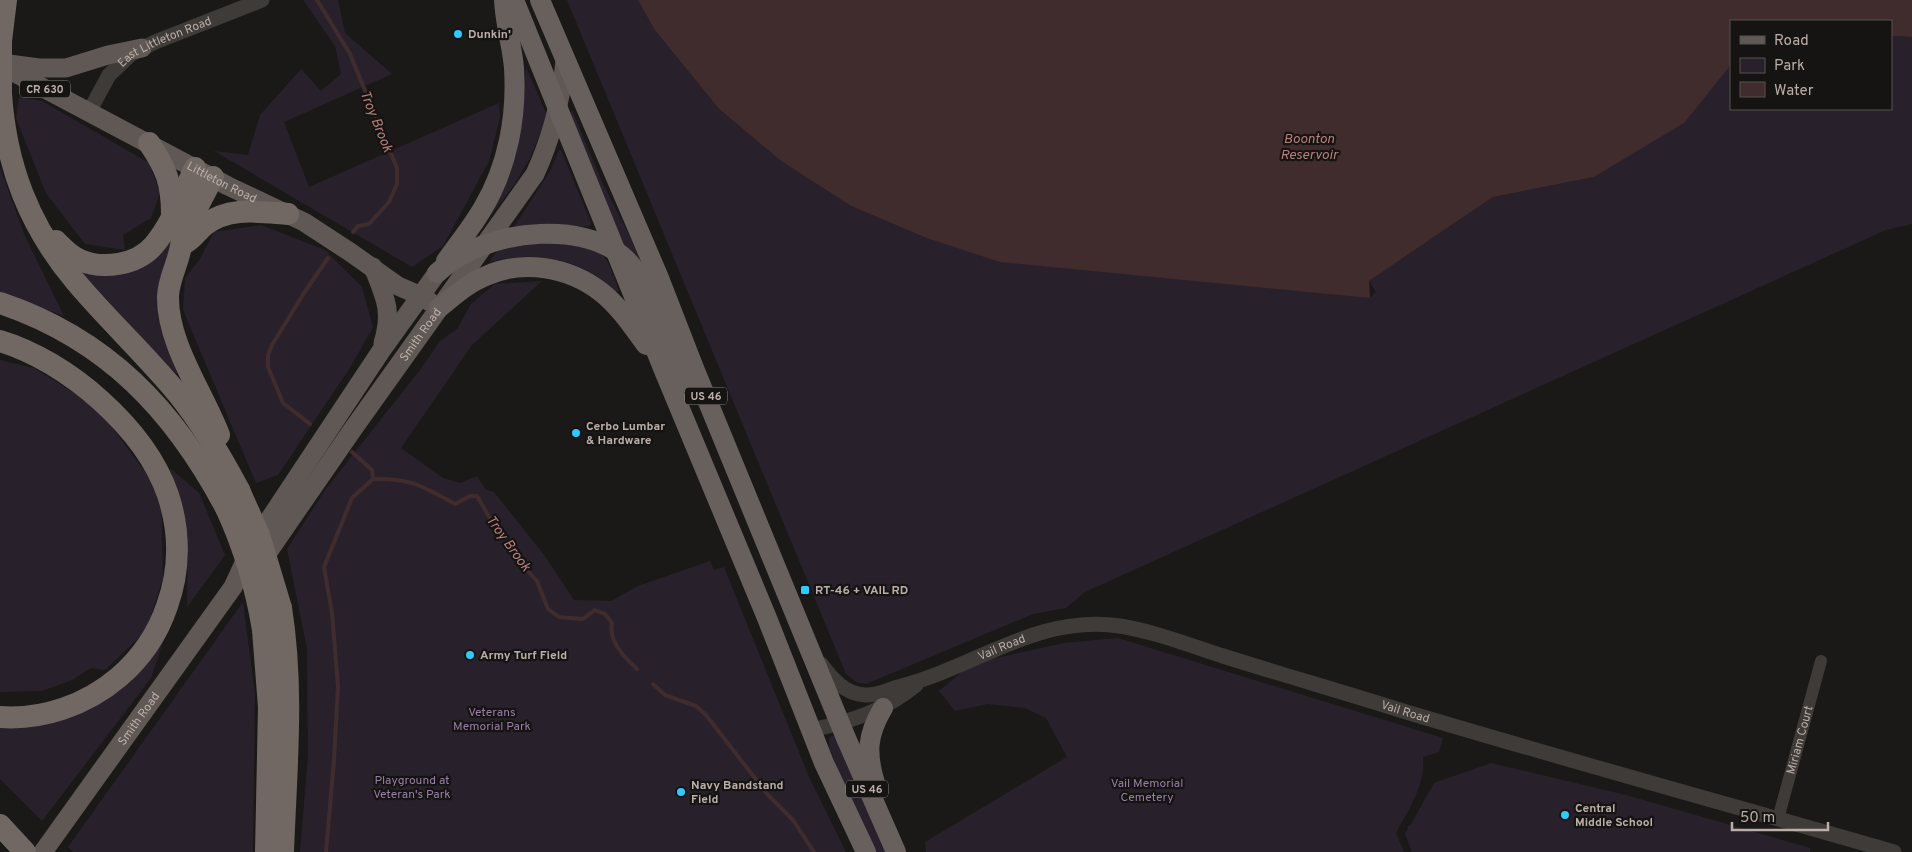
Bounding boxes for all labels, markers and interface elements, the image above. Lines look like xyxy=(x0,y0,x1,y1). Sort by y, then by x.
street label: East Littleton Road xyxy=(115,14,214,71)
legend xyxy=(1730,20,1892,110)
place label: Dunkin' xyxy=(468,27,511,43)
marker: Dunkin' xyxy=(452,28,464,40)
text: Road xyxy=(1774,32,1809,51)
text: Park xyxy=(1774,57,1805,76)
road number: CR 630 xyxy=(20,80,70,98)
text: Water xyxy=(1774,82,1814,101)
water label: Troy Brook xyxy=(356,88,396,156)
water label: Boonton Reservoir xyxy=(1280,131,1339,164)
street label: Littleton Road xyxy=(184,159,259,207)
street label: Smith Road xyxy=(397,305,446,365)
road number: US 46 xyxy=(685,388,727,404)
place label: Cerbo Lumbar & Hardware xyxy=(586,419,665,449)
marker: Cerbo Lumbar & Hardware xyxy=(570,427,582,439)
water label: Troy Brook xyxy=(482,513,534,576)
place label: RT-46 + VAIL RD xyxy=(815,583,908,599)
marker: RT-46 + VAIL RD xyxy=(799,584,811,596)
street label: Vail Road xyxy=(976,631,1028,665)
place label: Army Turf Field xyxy=(480,648,567,664)
marker: Army Turf Field xyxy=(464,649,476,661)
street label: Smith Road xyxy=(115,689,164,749)
street label: Vail Road xyxy=(1379,698,1431,728)
street label: Miriam Court xyxy=(1784,704,1817,776)
park label: Veterans Memorial Park xyxy=(453,705,531,735)
park label: Playground at Veteran's Park xyxy=(373,773,451,803)
park label: Vail Memorial Cemetery xyxy=(1111,776,1183,806)
place label: Navy Bandstand Field xyxy=(691,778,783,808)
road number: US 46 xyxy=(846,781,888,798)
marker: Navy Bandstand Field xyxy=(675,786,687,798)
scale bar xyxy=(1732,800,1828,832)
place label: Central Middle School xyxy=(1575,801,1653,831)
marker: Central Middle School xyxy=(1559,809,1571,821)
text: 50 m xyxy=(1740,809,1775,828)

